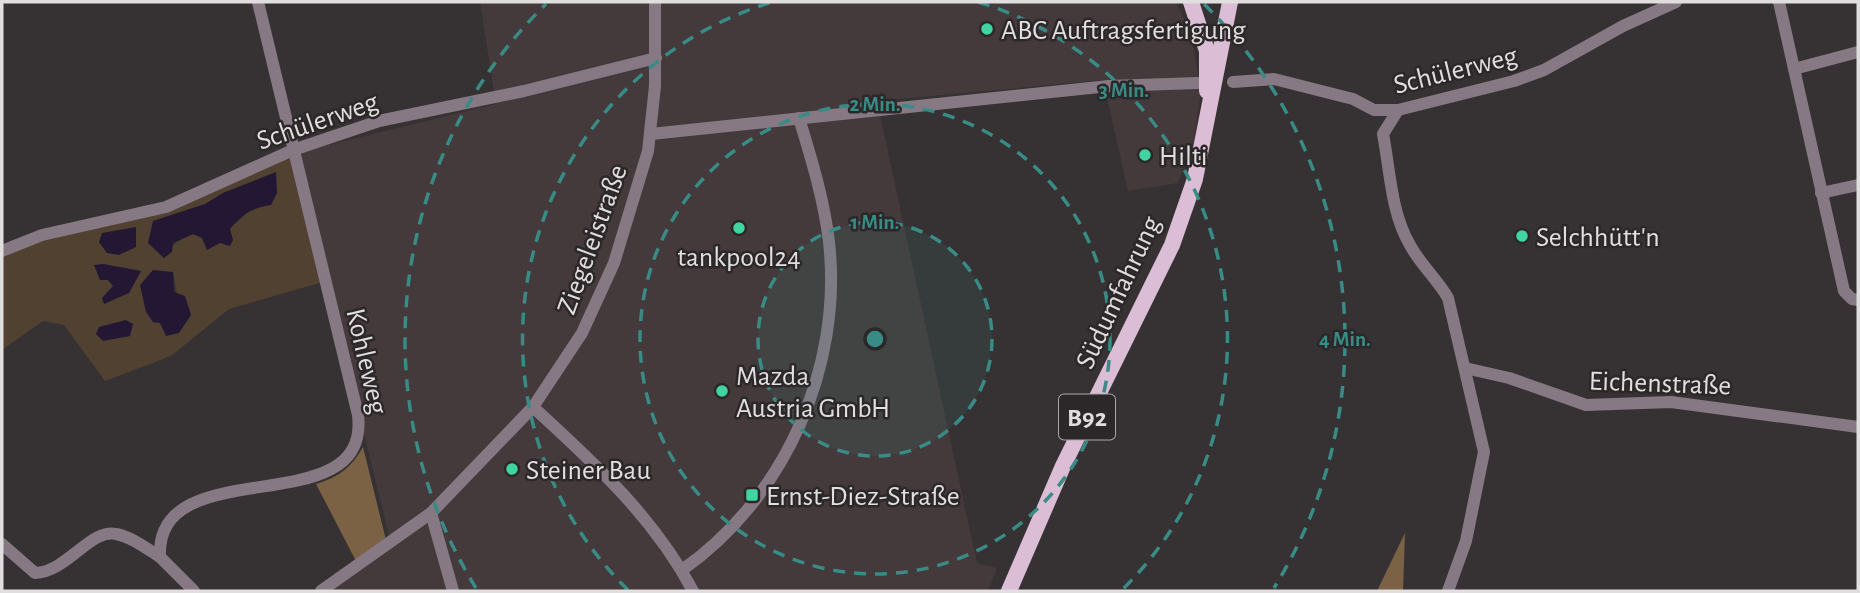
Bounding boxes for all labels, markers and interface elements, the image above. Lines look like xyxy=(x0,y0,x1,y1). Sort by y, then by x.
place label: ABC Auftragsfertigung xyxy=(1001,17,1246,45)
marker: ABC Auftragsfertigung xyxy=(979,21,995,37)
street label: Schülerweg xyxy=(1391,42,1520,100)
text: 3 Min. xyxy=(1099,80,1149,101)
street label: Schülerweg xyxy=(253,88,382,156)
text: 2 Min. xyxy=(849,94,901,115)
place label: Hilti xyxy=(1159,143,1208,171)
marker: Hilti xyxy=(1137,147,1153,163)
street label: Ziegeleistraße xyxy=(553,161,633,318)
text: 1 Min. xyxy=(851,212,899,233)
street label: Südumfahrung xyxy=(1071,212,1166,373)
marker: tankpool24 xyxy=(731,220,747,236)
place label: Selchhütt'n xyxy=(1536,224,1660,252)
marker: Selchhütt'n xyxy=(1514,228,1530,244)
place label: tankpool24 xyxy=(677,244,801,272)
street label: Kohleweg xyxy=(340,306,392,417)
centre of rings xyxy=(863,327,887,351)
text: 4 Min. xyxy=(1319,329,1371,350)
place label: Mazda Austria GmbH xyxy=(736,363,890,423)
street label: Eichenstraße xyxy=(1588,368,1732,400)
marker: Mazda Austria GmbH xyxy=(714,383,730,399)
road number: B92 xyxy=(1059,394,1115,440)
place label: Steiner Bau xyxy=(526,457,651,485)
marker: Steiner Bau xyxy=(504,461,520,477)
place label: Ernst-Diez-Straße xyxy=(766,483,960,511)
marker: Ernst-Diez-Straße xyxy=(744,487,760,503)

